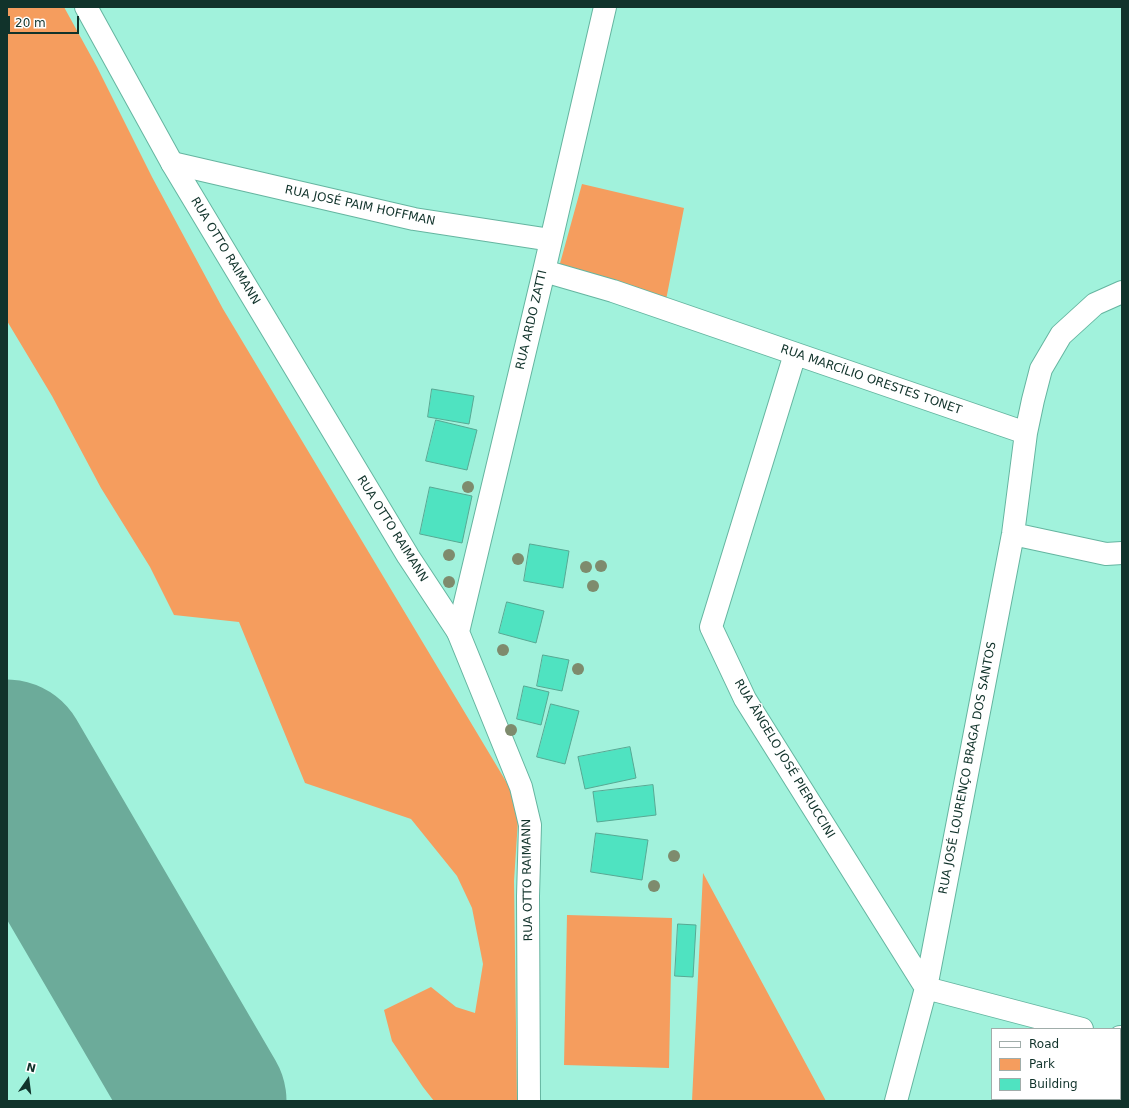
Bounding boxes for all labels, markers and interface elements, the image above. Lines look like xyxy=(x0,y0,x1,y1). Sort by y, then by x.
scale bar xyxy=(10,8,81,34)
text: 20 m xyxy=(15,16,46,30)
street label: RUA JOSÉ PAIM HOFFMAN xyxy=(284,183,436,229)
street label: RUA OTTO RAIMANN xyxy=(187,195,263,307)
street label: RUA ARDO ZATTI xyxy=(514,269,550,371)
street label: RUA MARCÍLIO ORESTES TONET xyxy=(778,342,964,418)
street label: RUA OTTO RAIMANN xyxy=(353,473,431,585)
street label: RUA JOSÉ LOURENÇO BRAGA DOS SANTOS xyxy=(936,640,1000,896)
street label: RUA ÂNGELO JOSÉ PIERUCCINI xyxy=(731,677,837,841)
street label: RUA OTTO RAIMANN xyxy=(520,819,536,941)
legend xyxy=(991,1028,1121,1100)
text: Road xyxy=(1029,1037,1059,1051)
text: Park xyxy=(1029,1057,1055,1071)
north arrow xyxy=(8,1060,48,1100)
text: N xyxy=(25,1060,37,1075)
text: Building xyxy=(1029,1077,1078,1091)

